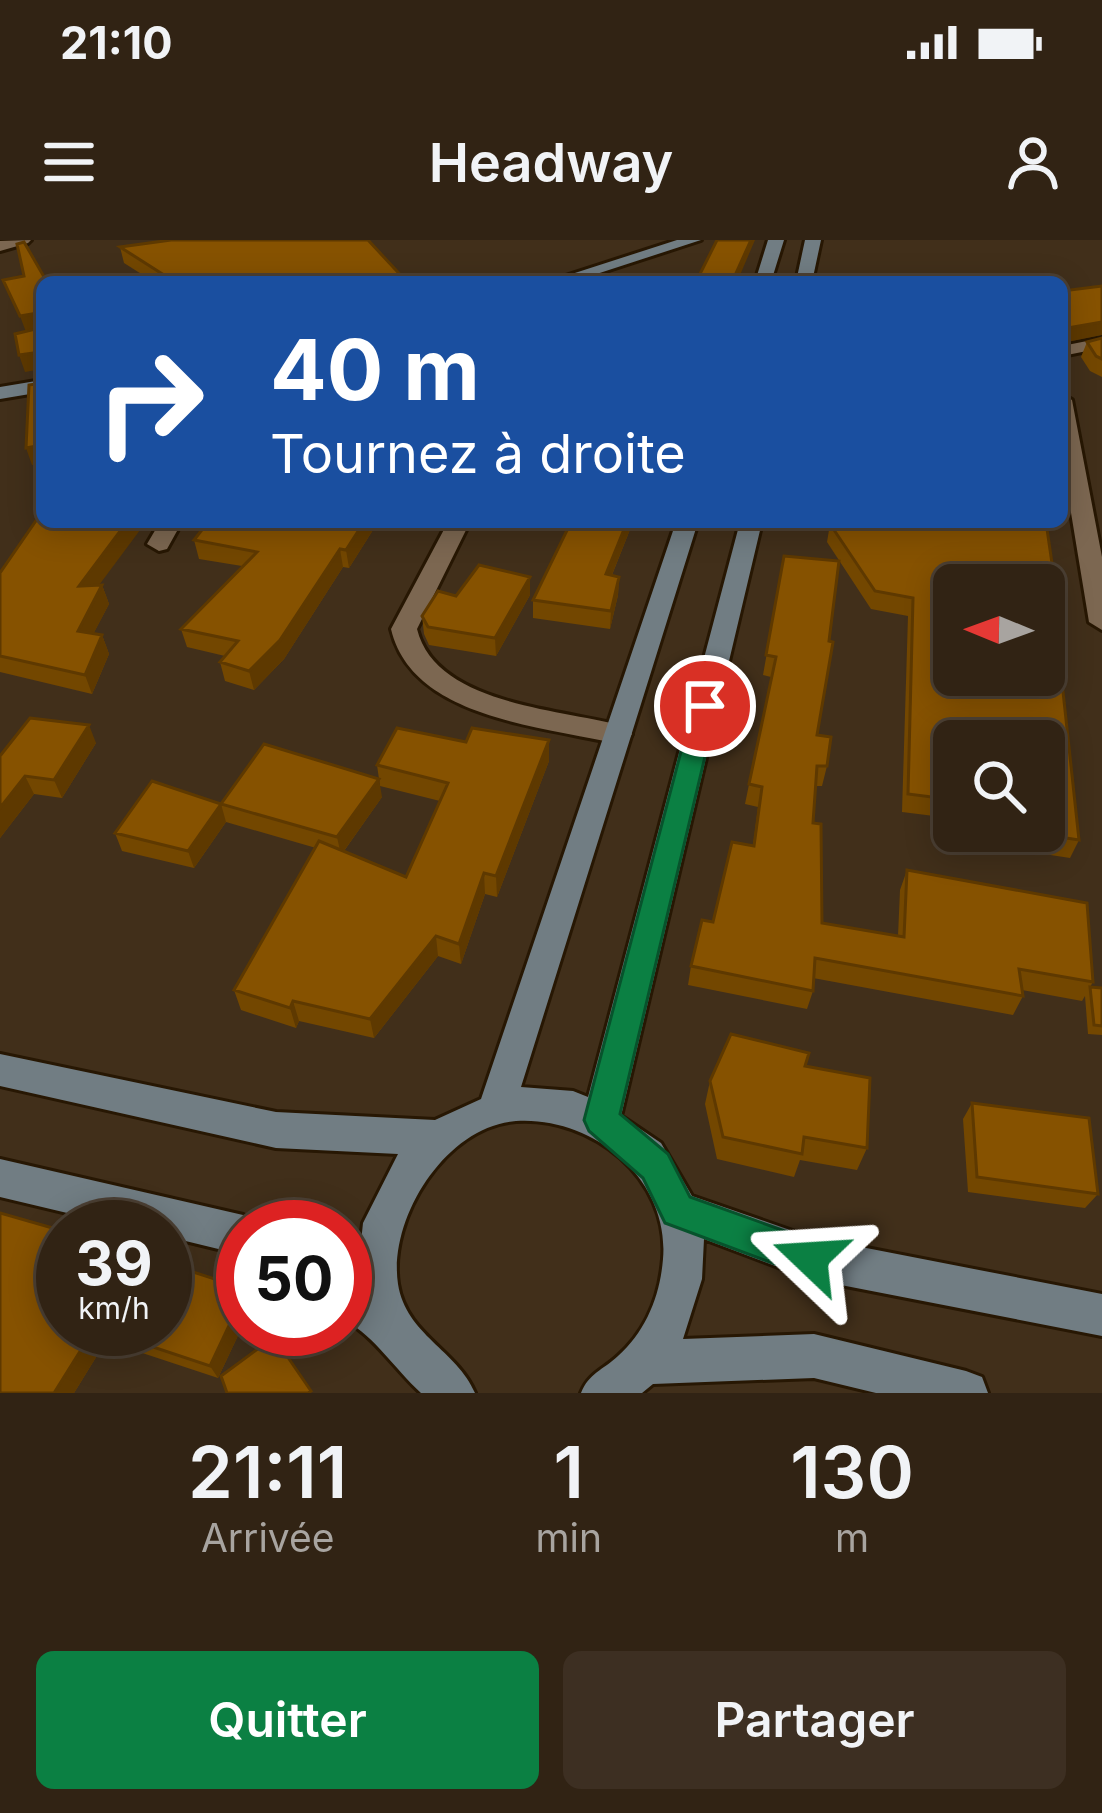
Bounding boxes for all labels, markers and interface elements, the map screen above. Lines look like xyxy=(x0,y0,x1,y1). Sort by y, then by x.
text: 21:10 xyxy=(60,15,173,70)
icon: menu xyxy=(36,129,102,195)
icon: person xyxy=(1000,129,1066,195)
text: Headway xyxy=(429,130,673,195)
text: 40 m xyxy=(270,319,480,420)
icon: right xyxy=(72,324,228,480)
text: Tournez à droite xyxy=(270,421,686,486)
north arrow xyxy=(933,564,1065,696)
map controls xyxy=(933,564,1065,852)
pin xyxy=(654,655,756,757)
icon: arrive xyxy=(672,673,738,739)
button: search xyxy=(933,720,1065,852)
position arrow xyxy=(747,1195,873,1321)
speed limit sign: 50 xyxy=(216,1200,372,1356)
text: 39 xyxy=(75,1227,153,1299)
text: km/h xyxy=(78,1290,150,1326)
text: 21:11 xyxy=(188,1428,347,1515)
text: 1 xyxy=(553,1428,584,1515)
text: 130 xyxy=(790,1428,914,1515)
text: Arrivée xyxy=(201,1514,334,1561)
text: min xyxy=(535,1514,602,1561)
text: m xyxy=(835,1514,869,1561)
button: Quitter xyxy=(36,1651,539,1789)
button: Partager xyxy=(563,1651,1066,1789)

